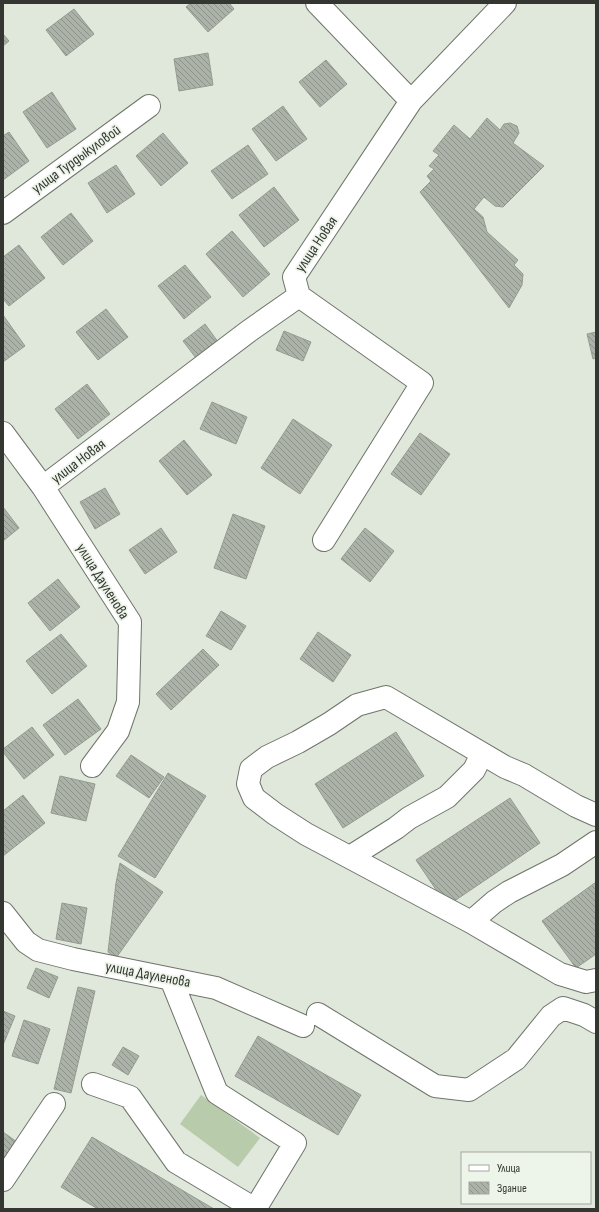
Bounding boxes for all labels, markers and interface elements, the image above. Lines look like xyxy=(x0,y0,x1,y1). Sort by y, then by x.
street label: улица Турдыкуловой xyxy=(28,121,124,198)
street label: улица Новая xyxy=(291,213,342,276)
street label: улица Новая xyxy=(47,435,109,488)
street label: улица Дауленова xyxy=(72,540,134,623)
street label: улица Дауленова xyxy=(104,957,192,992)
legend xyxy=(461,1152,591,1204)
text: Улица xyxy=(497,1161,521,1176)
text: Здание xyxy=(497,1181,527,1196)

